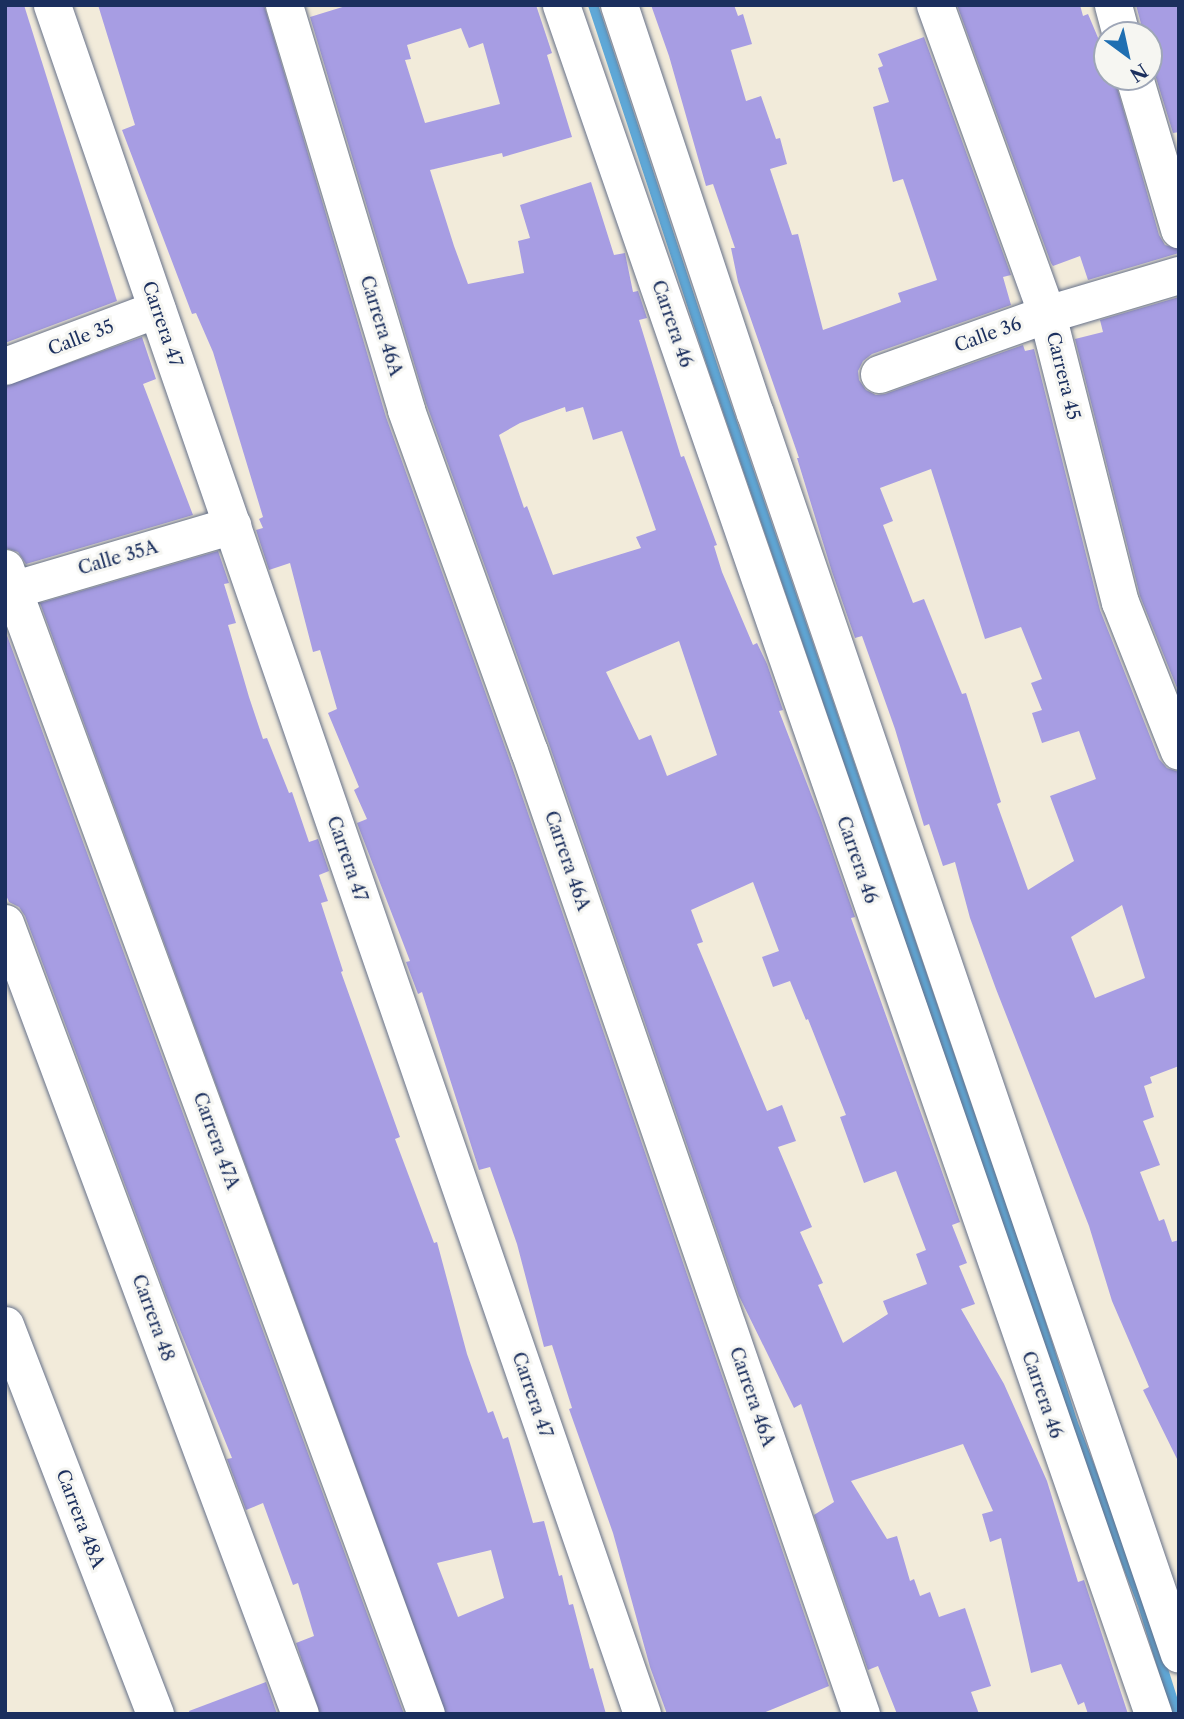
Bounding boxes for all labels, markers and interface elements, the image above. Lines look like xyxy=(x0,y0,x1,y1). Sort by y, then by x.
north arrow xyxy=(1093,21,1163,91)
text: N xyxy=(1125,58,1152,86)
street label: Carrera 46A xyxy=(355,273,407,379)
street label: Carrera 46 xyxy=(647,277,697,371)
street label: Carrera 47 xyxy=(137,278,187,370)
street label: Calle 36 xyxy=(952,313,1024,357)
street label: Calle 35 xyxy=(45,316,117,360)
street label: Carrera 45 xyxy=(1042,330,1084,422)
street label: Calle 35A xyxy=(76,536,160,580)
street label: Carrera 46A xyxy=(540,808,594,914)
street label: Carrera 47 xyxy=(322,813,372,905)
street label: Carrera 46 xyxy=(832,813,882,907)
street label: Carrera 47A xyxy=(188,1089,244,1193)
street label: Carrera 48 xyxy=(127,1271,179,1365)
street label: Carrera 46A xyxy=(725,1344,779,1450)
street label: Carrera 46 xyxy=(1017,1348,1067,1442)
street label: Carrera 47 xyxy=(507,1349,557,1441)
street label: Carrera 48A xyxy=(51,1466,109,1572)

